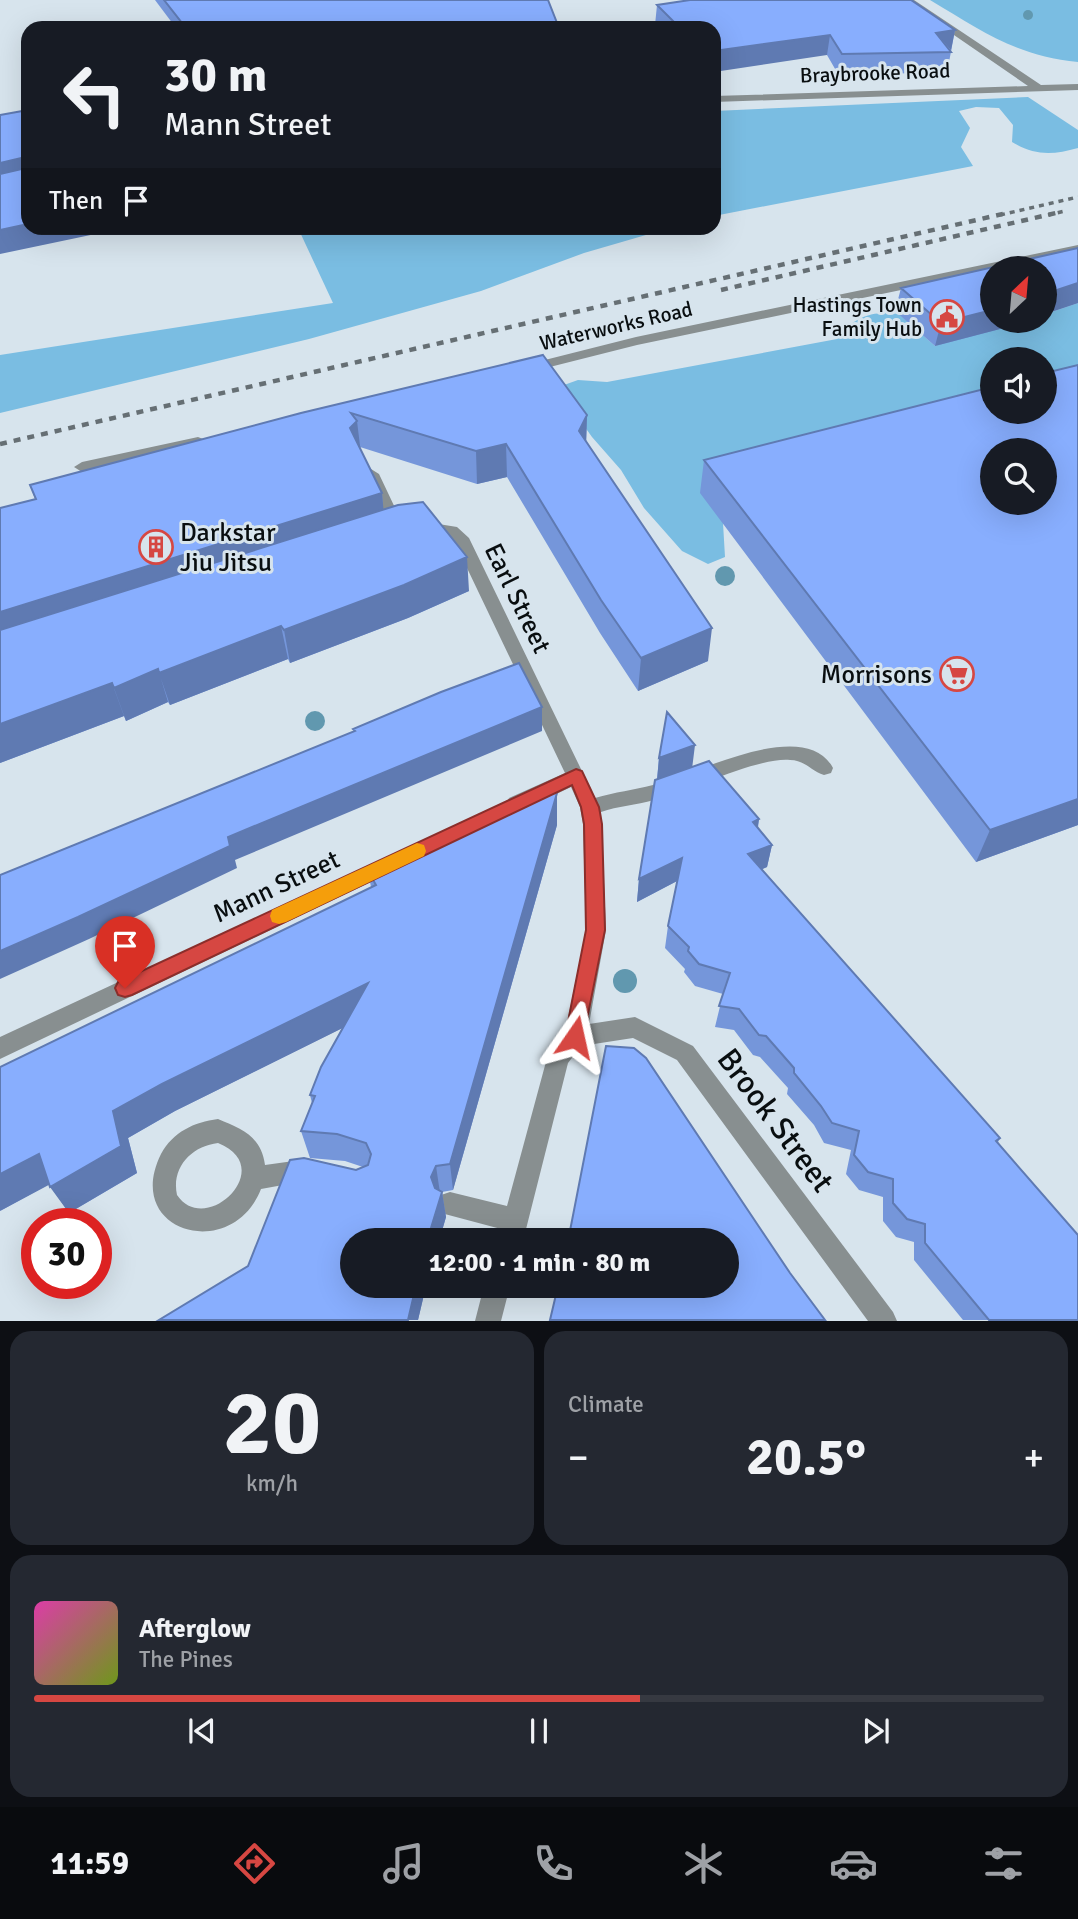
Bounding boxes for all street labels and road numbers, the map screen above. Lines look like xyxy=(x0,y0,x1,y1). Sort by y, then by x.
street label: Braybrooke Road xyxy=(799,57,951,89)
street label: Waterworks Road xyxy=(537,296,695,356)
street label: Earl Street xyxy=(477,538,557,659)
street label: Mann Street xyxy=(208,844,345,930)
street label: Brook Street xyxy=(709,1041,842,1200)

